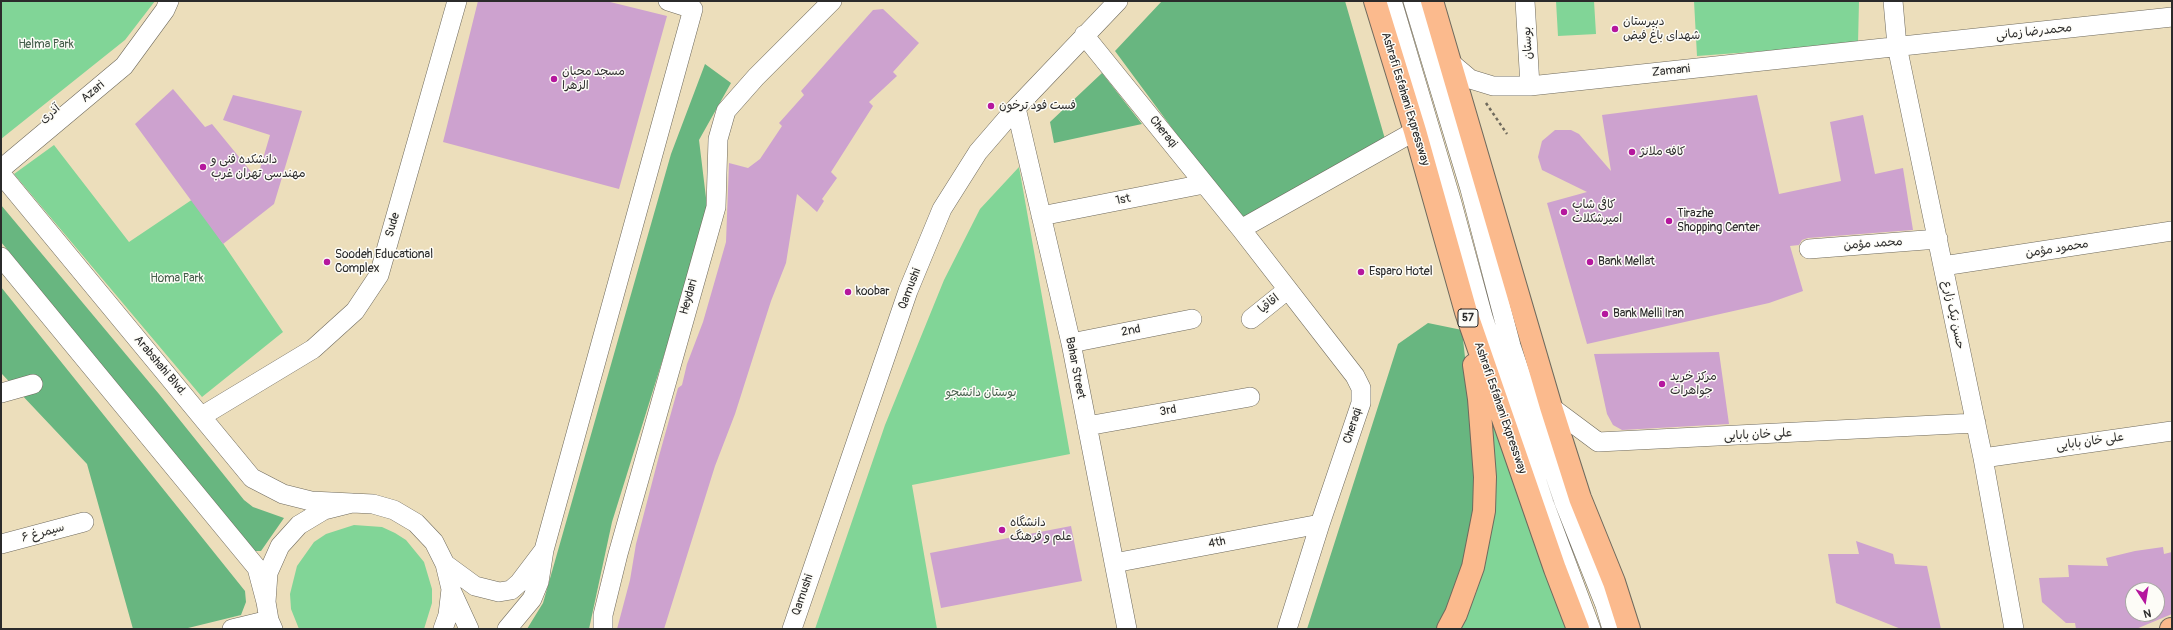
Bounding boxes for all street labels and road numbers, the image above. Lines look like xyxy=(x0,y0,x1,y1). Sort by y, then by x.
street label: محمدرضا زمانی xyxy=(1995,21,2073,43)
street label: بوستان xyxy=(1520,26,1536,60)
street label: Ashrafi Esfahani Expressway xyxy=(1378,30,1432,168)
street label: Zamani xyxy=(1651,62,1691,80)
street label: Azari xyxy=(78,78,108,106)
street label: آذری xyxy=(37,101,63,127)
street label: Cheraqi xyxy=(1146,113,1180,151)
street label: 1st xyxy=(1114,192,1132,208)
street label: Sude xyxy=(383,211,403,239)
street label: محمد مؤمن xyxy=(1843,235,1903,253)
street label: محمود مؤمن xyxy=(2024,237,2090,261)
street label: Qamushi xyxy=(896,266,924,312)
street label: Heydari xyxy=(677,278,701,316)
street label: حسن نیک زارع xyxy=(1939,279,1967,351)
street label: اقاقیا xyxy=(1255,291,1283,317)
road number: 57 xyxy=(1458,309,1478,327)
street label: 2nd xyxy=(1120,322,1142,340)
street label: Arabshahi Blvd. xyxy=(131,333,189,399)
street label: Bahar Street xyxy=(1062,336,1088,400)
street label: Ashrafi Esfahani Expressway xyxy=(1471,340,1529,476)
street label: 3rd xyxy=(1159,402,1177,420)
street label: Cheraqi xyxy=(1341,406,1365,446)
street label: علی خان بابایی xyxy=(1723,426,1793,444)
street label: علی خان بابایی xyxy=(2055,430,2125,454)
street label: سیمرغ ۶ xyxy=(20,520,66,546)
street label: 4th xyxy=(1207,534,1227,552)
street label: Qamushi xyxy=(789,572,817,618)

